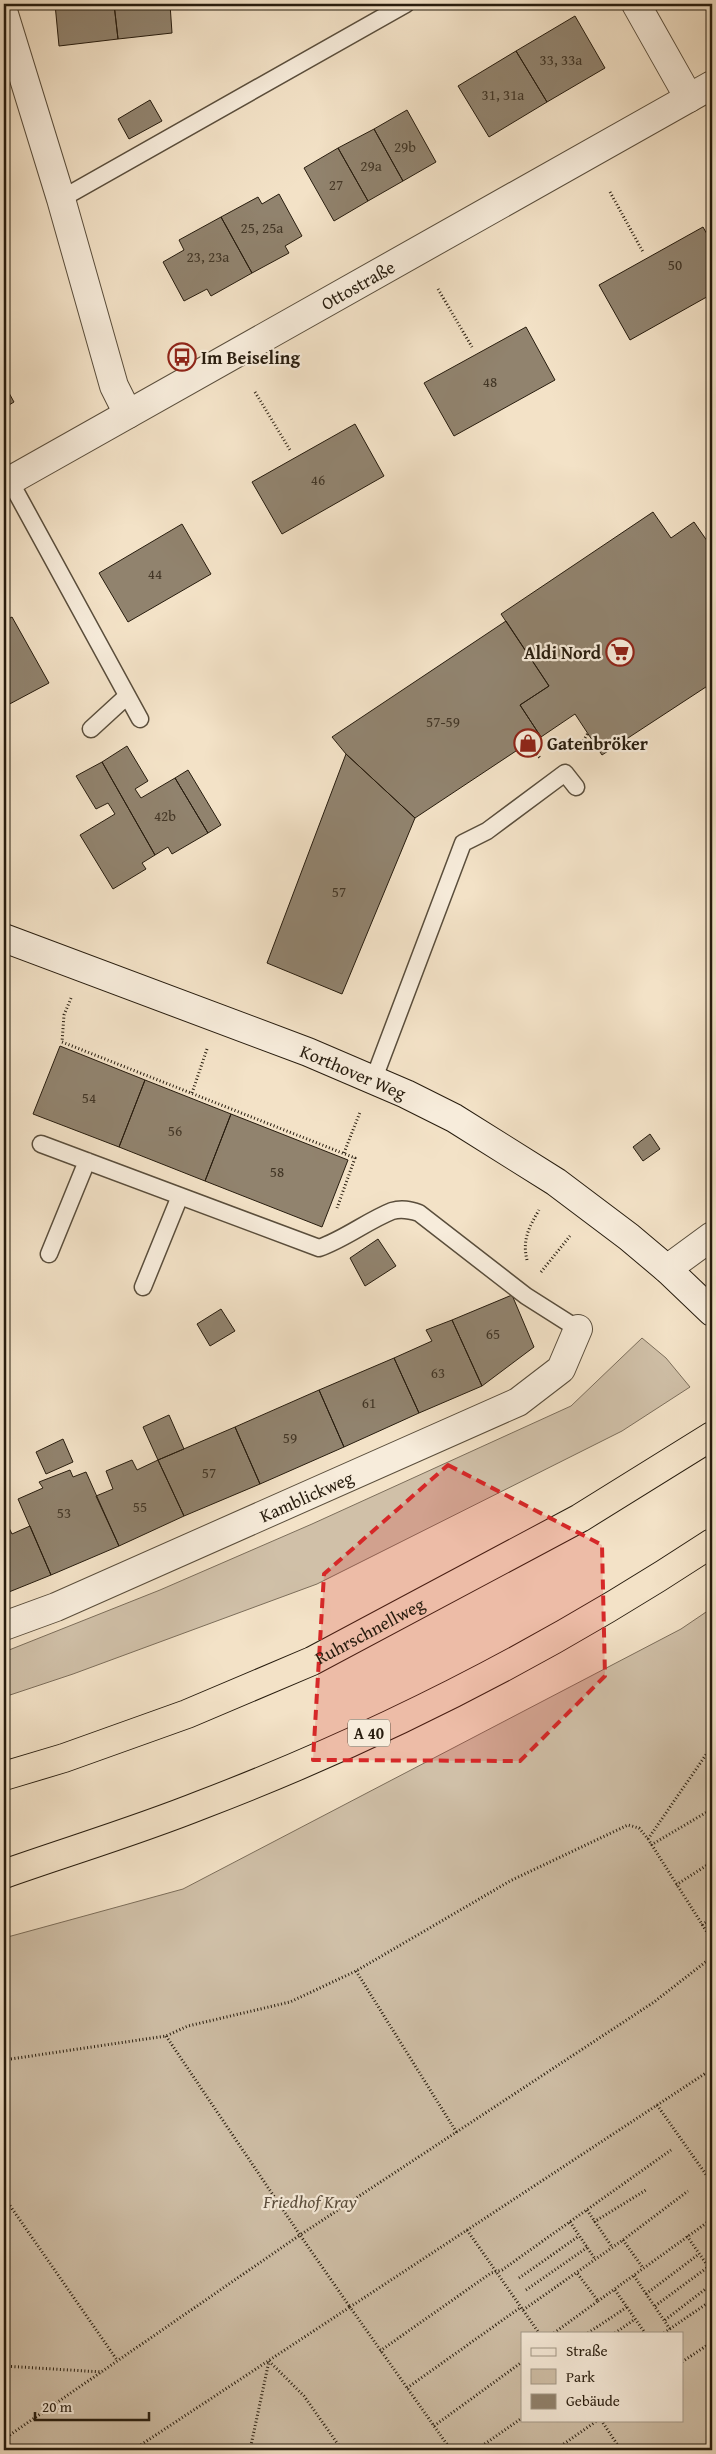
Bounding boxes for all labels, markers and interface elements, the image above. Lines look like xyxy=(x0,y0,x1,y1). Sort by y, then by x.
house number: 33, 33a xyxy=(540,49,582,70)
house number: 31, 31a xyxy=(482,84,524,105)
house number: 29b xyxy=(394,136,416,157)
house number: 29a xyxy=(360,155,382,176)
house number: 27 xyxy=(329,174,343,195)
house number: 25, 25a xyxy=(241,217,283,238)
house number: 23, 23a xyxy=(187,246,229,267)
street label: Ottostraße xyxy=(316,253,400,316)
house number: 50 xyxy=(668,254,682,275)
bus stop icon: Im Beiseling xyxy=(167,342,197,372)
place label: Im Beiseling xyxy=(201,344,300,371)
house number: 48 xyxy=(483,371,497,392)
house number: 46 xyxy=(311,469,325,490)
house number: 44 xyxy=(148,563,162,584)
supermarket icon: Aldi Nord xyxy=(605,637,635,667)
place label: Aldi Nord xyxy=(524,639,602,666)
house number: 57-59 xyxy=(426,711,460,732)
shop icon: Gatenbröker xyxy=(513,728,543,758)
place label: Gatenbröker xyxy=(547,730,649,757)
house number: 42b xyxy=(154,805,176,826)
house number: 57 xyxy=(332,881,346,902)
street label: Korthover Weg xyxy=(297,1037,411,1106)
house number: 54 xyxy=(82,1087,96,1108)
house number: 56 xyxy=(168,1120,182,1141)
house number: 58 xyxy=(270,1161,284,1182)
house number: 65 xyxy=(486,1323,500,1344)
house number: 63 xyxy=(431,1362,445,1383)
house number: 61 xyxy=(362,1392,376,1413)
house number: 59 xyxy=(283,1427,297,1448)
house number: 57 xyxy=(202,1462,216,1483)
street label: Kamblickweg xyxy=(255,1463,357,1529)
house number: 55 xyxy=(133,1496,147,1517)
house number: 53 xyxy=(57,1502,71,1523)
street label: Ruhrschnellweg xyxy=(309,1590,429,1671)
road number: A 40 xyxy=(348,1720,390,1746)
park label: Friedhof Kray xyxy=(262,2188,358,2215)
legend xyxy=(521,2332,684,2422)
text: Straße xyxy=(566,2340,608,2361)
text: Park xyxy=(566,2366,595,2387)
scale bar xyxy=(35,2389,149,2421)
text: Gebäude xyxy=(566,2390,620,2411)
text: 20 m xyxy=(42,2396,73,2417)

